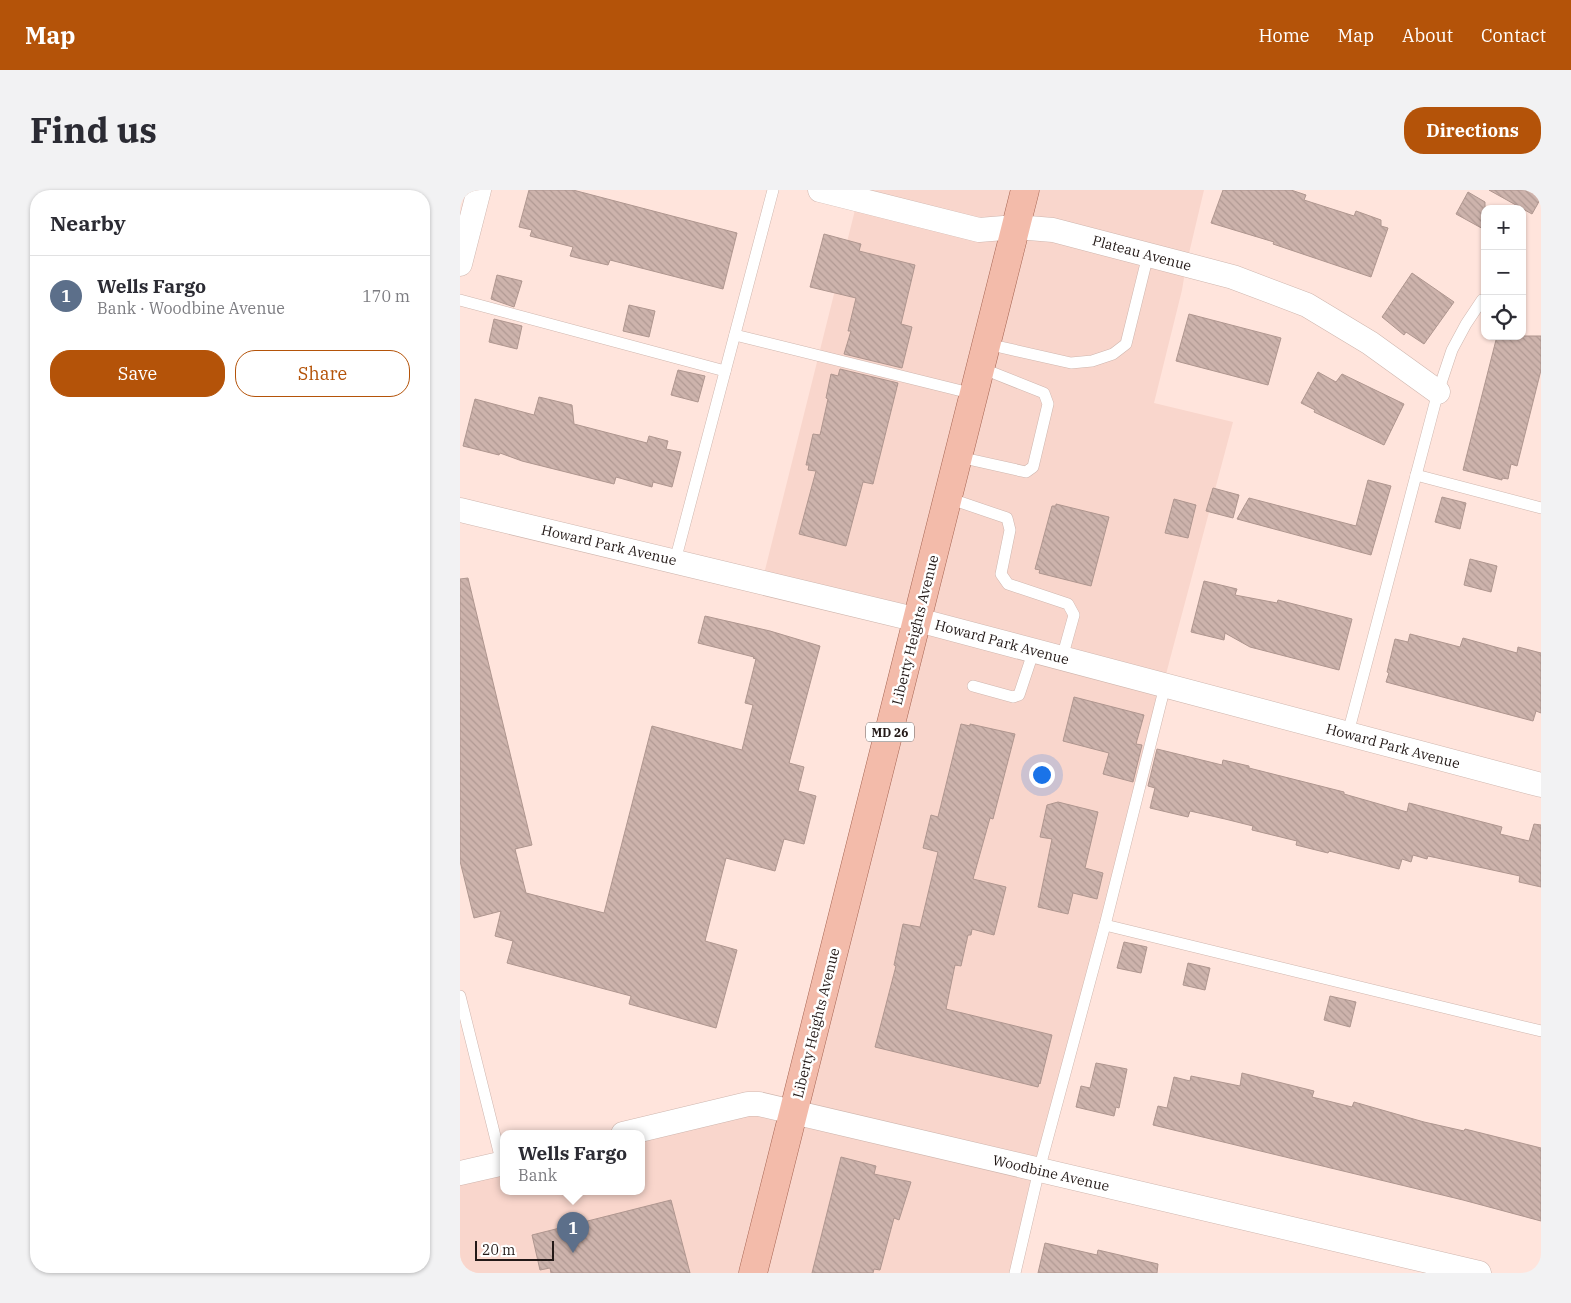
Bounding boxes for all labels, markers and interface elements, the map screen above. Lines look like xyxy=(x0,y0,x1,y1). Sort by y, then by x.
text: Map xyxy=(25,19,75,51)
text: Home xyxy=(1258,24,1310,47)
text: Map xyxy=(1338,24,1374,47)
text: About xyxy=(1402,24,1453,47)
text: Contact xyxy=(1481,24,1546,47)
text: Find us xyxy=(30,107,157,153)
button: Directions xyxy=(1404,107,1541,154)
map controls xyxy=(1481,205,1526,340)
button: + xyxy=(1481,205,1526,250)
text: Nearby xyxy=(50,209,126,237)
street label: Plateau Avenue xyxy=(1091,231,1193,275)
button: − xyxy=(1481,250,1526,295)
text: Wells Fargo xyxy=(97,274,206,298)
text: 1 xyxy=(61,286,71,306)
text: 170 m xyxy=(362,286,410,306)
button: locate xyxy=(1481,295,1526,340)
text: Bank · Woodbine Avenue xyxy=(97,298,285,318)
button: Save xyxy=(50,350,225,397)
button: Share xyxy=(235,350,410,397)
street label: Howard Park Avenue xyxy=(540,521,678,569)
street label: Liberty Heights Avenue xyxy=(888,553,942,707)
street label: Howard Park Avenue xyxy=(933,615,1071,669)
street label: Howard Park Avenue xyxy=(1324,719,1462,773)
road number: MD 26 xyxy=(866,722,914,742)
your location xyxy=(1029,762,1055,788)
street label: Liberty Heights Avenue xyxy=(789,946,843,1100)
popup xyxy=(500,1130,645,1195)
text: Wells Fargo xyxy=(518,1141,627,1165)
street label: Woodbine Avenue xyxy=(991,1151,1111,1195)
text: Bank xyxy=(518,1165,557,1185)
pin: 1 xyxy=(557,1212,589,1253)
scale bar xyxy=(475,1238,554,1261)
text: 20 m xyxy=(482,1241,515,1259)

